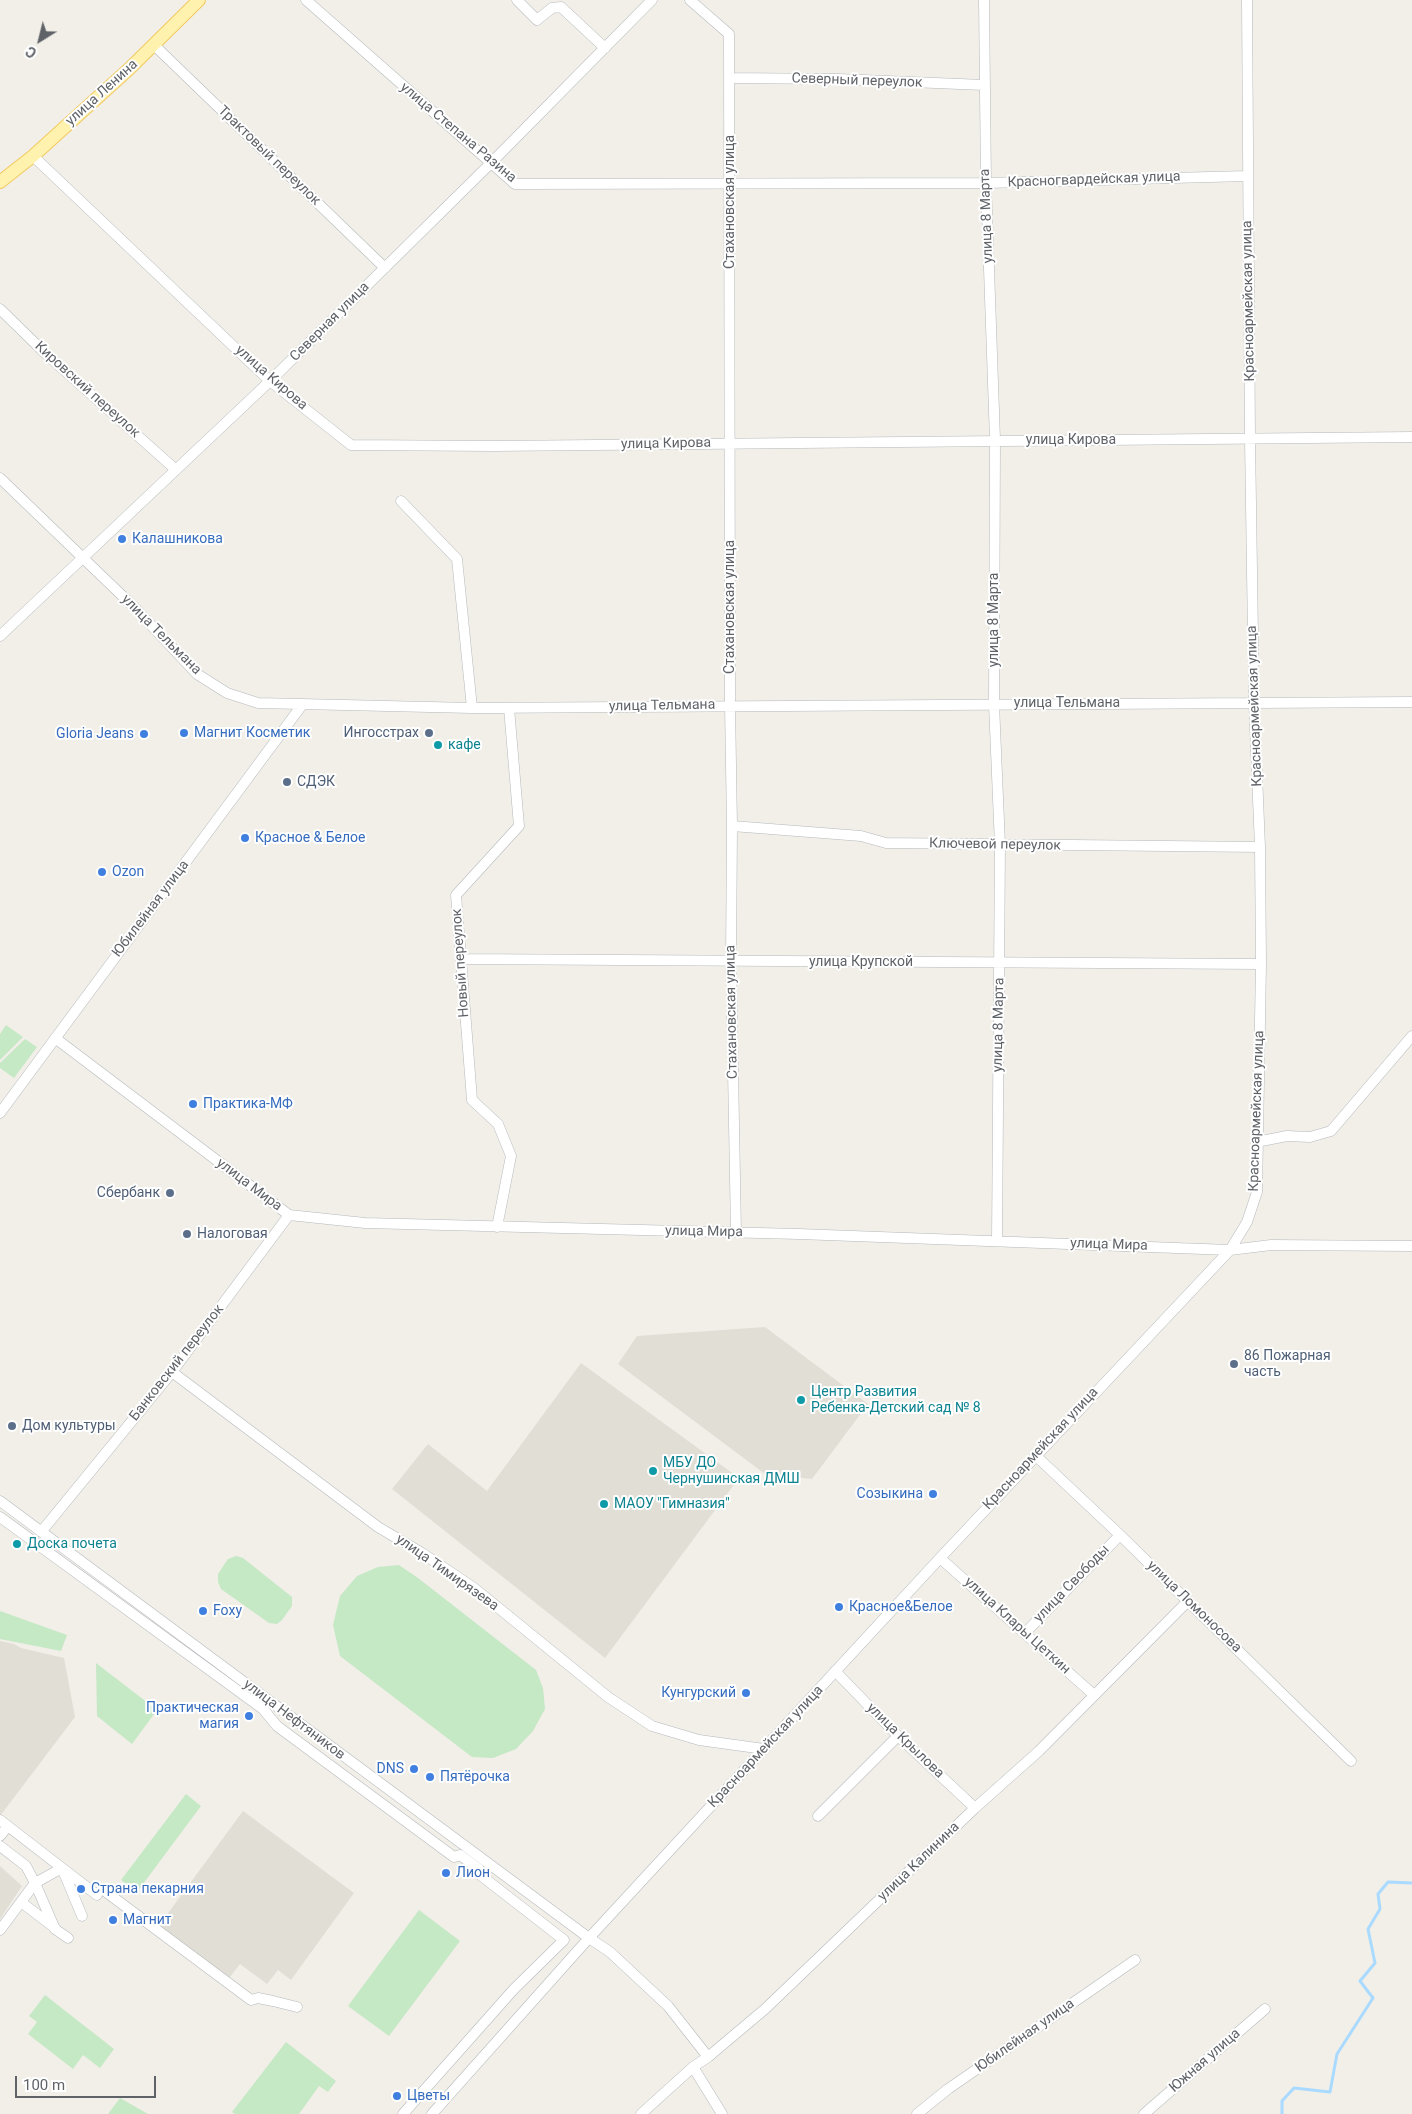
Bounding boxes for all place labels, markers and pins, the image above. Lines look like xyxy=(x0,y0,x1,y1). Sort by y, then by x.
place label: Калашникова xyxy=(132,531,223,547)
marker: Калашникова xyxy=(116,533,128,545)
place label: Магнит Косметик xyxy=(194,725,310,741)
place label: Ингосстрах xyxy=(343,725,419,741)
place label: Gloria Jeans xyxy=(56,726,134,742)
marker: Магнит Косметик xyxy=(178,727,190,739)
marker: Ингосстрах xyxy=(423,727,435,739)
marker: Gloria Jeans xyxy=(138,728,150,740)
place label: кафе xyxy=(448,737,481,753)
marker: кафе xyxy=(432,739,444,751)
place label: СДЭК xyxy=(297,774,335,790)
marker: СДЭК xyxy=(281,776,293,788)
place label: Красное & Белое xyxy=(255,830,366,846)
marker: Красное & Белое xyxy=(239,832,251,844)
place label: Ozon xyxy=(112,864,144,880)
marker: Ozon xyxy=(96,866,108,878)
place label: Практика-МФ xyxy=(203,1096,293,1112)
marker: Практика-МФ xyxy=(187,1098,199,1110)
place label: Сбербанк xyxy=(97,1185,160,1201)
marker: Сбербанк xyxy=(164,1187,176,1199)
place label: Налоговая xyxy=(197,1226,268,1242)
marker: Налоговая xyxy=(181,1228,193,1240)
place label: 86 Пожарная часть xyxy=(1244,1348,1331,1380)
marker: 86 Пожарная часть xyxy=(1228,1358,1240,1370)
place label: Центр Развития Ребенка-Детский сад № 8 xyxy=(811,1384,981,1416)
marker: Центр Развития Ребенка-Детский сад № 8 xyxy=(795,1394,807,1406)
place label: Дом культуры xyxy=(22,1418,116,1434)
marker: Дом культуры xyxy=(6,1420,18,1432)
place label: МБУ ДО Чернушинская ДМШ xyxy=(663,1455,800,1488)
marker: МБУ ДО Чернушинская ДМШ xyxy=(647,1465,659,1477)
place label: Созыкина xyxy=(857,1486,923,1502)
marker: Созыкина xyxy=(927,1488,939,1500)
place label: МАОУ "Гимназия" xyxy=(614,1496,730,1512)
marker: МАОУ "Гимназия" xyxy=(598,1498,610,1510)
place label: Доска почета xyxy=(27,1536,117,1552)
marker: Доска почета xyxy=(11,1538,23,1550)
place label: Красное&Белое xyxy=(849,1599,953,1615)
marker: Красное&Белое xyxy=(833,1601,845,1613)
place label: Foxy xyxy=(213,1603,242,1619)
marker: Foxy xyxy=(197,1605,209,1617)
place label: Кунгурский xyxy=(661,1685,736,1701)
marker: Кунгурский xyxy=(740,1687,752,1699)
place label: Практическая магия xyxy=(146,1700,239,1732)
marker: Практическая магия xyxy=(243,1710,255,1722)
place label: DNS xyxy=(377,1761,404,1777)
marker: DNS xyxy=(408,1763,420,1775)
place label: Пятёрочка xyxy=(440,1769,510,1785)
marker: Пятёрочка xyxy=(424,1771,436,1783)
place label: Лион xyxy=(456,1865,490,1881)
marker: Лион xyxy=(440,1867,452,1879)
place label: Страна пекарния xyxy=(91,1881,204,1897)
marker: Страна пекарния xyxy=(75,1883,87,1895)
place label: Магнит xyxy=(123,1912,172,1928)
marker: Магнит xyxy=(107,1914,119,1926)
place label: Цветы xyxy=(407,2088,450,2104)
marker: Цветы xyxy=(391,2090,403,2102)

